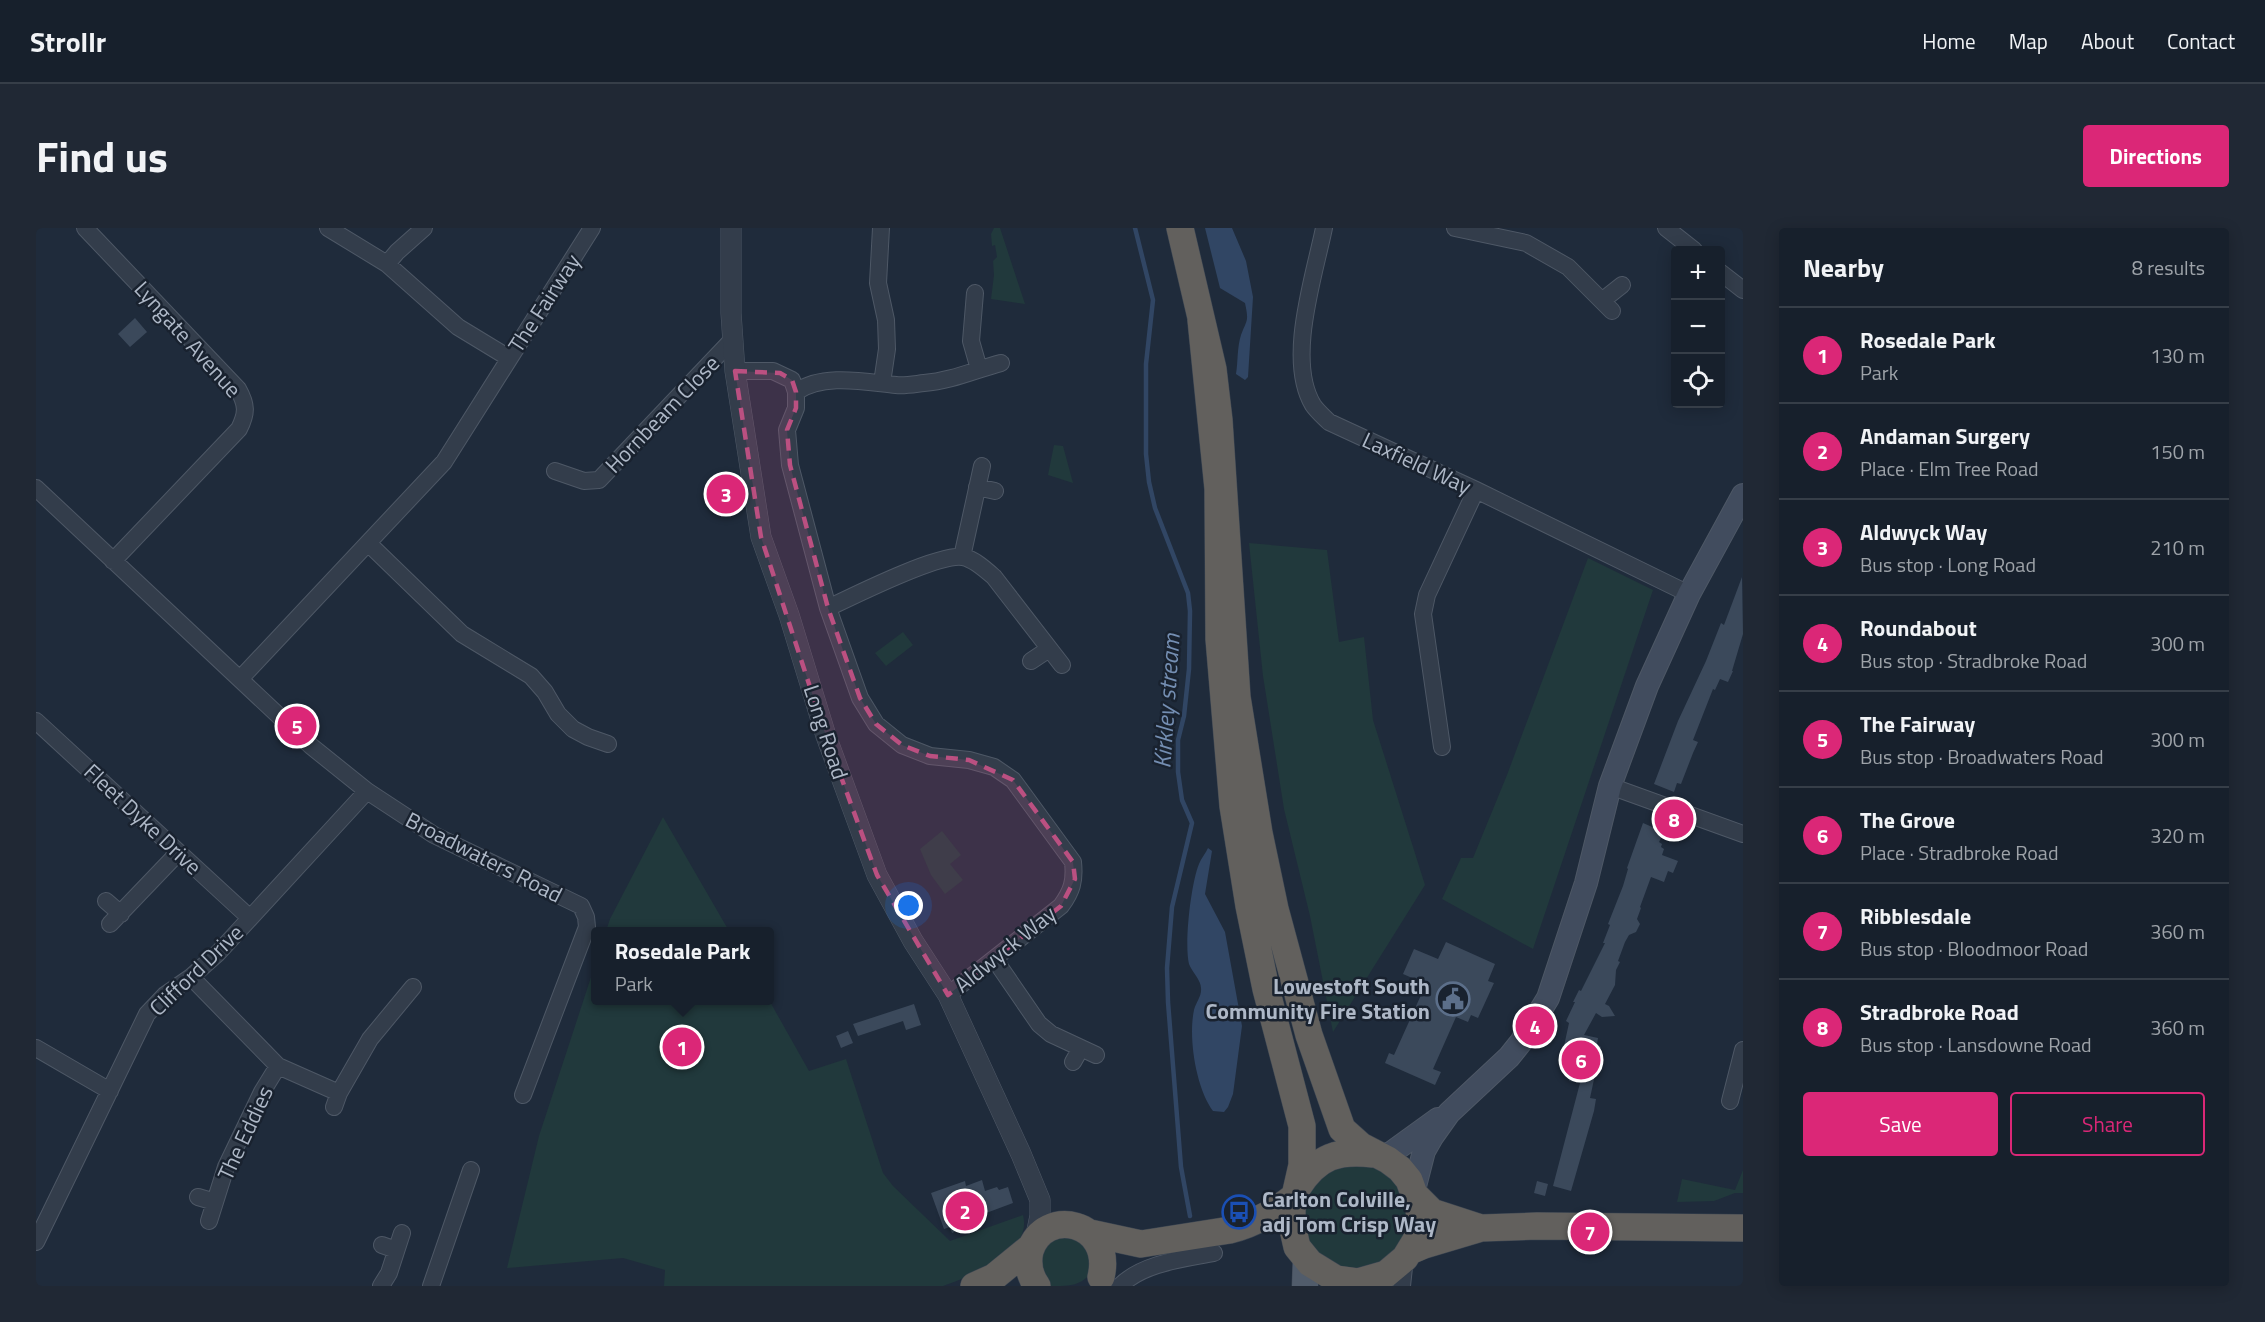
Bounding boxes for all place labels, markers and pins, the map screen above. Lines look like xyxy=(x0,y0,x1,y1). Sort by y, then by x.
pin: 3 xyxy=(706,472,746,516)
pin: 5 xyxy=(278,704,316,748)
pin: 8 xyxy=(1654,796,1694,842)
place label: Lowestoft South Community Fire Station xyxy=(1205,969,1430,1028)
public building icon: Lowestoft South Community Fire Station xyxy=(1435,981,1471,1017)
pin: 4 xyxy=(1516,1004,1554,1048)
pin: 1 xyxy=(662,1024,702,1070)
pin: 6 xyxy=(1562,1038,1600,1082)
place label: Carlton Colville, adj Tom Crisp Way xyxy=(1262,1182,1436,1241)
pin: 2 xyxy=(946,1188,984,1234)
bus stop icon: Carlton Colville, adj Tom Crisp Way xyxy=(1221,1194,1257,1230)
pin: 7 xyxy=(1570,1210,1610,1254)

